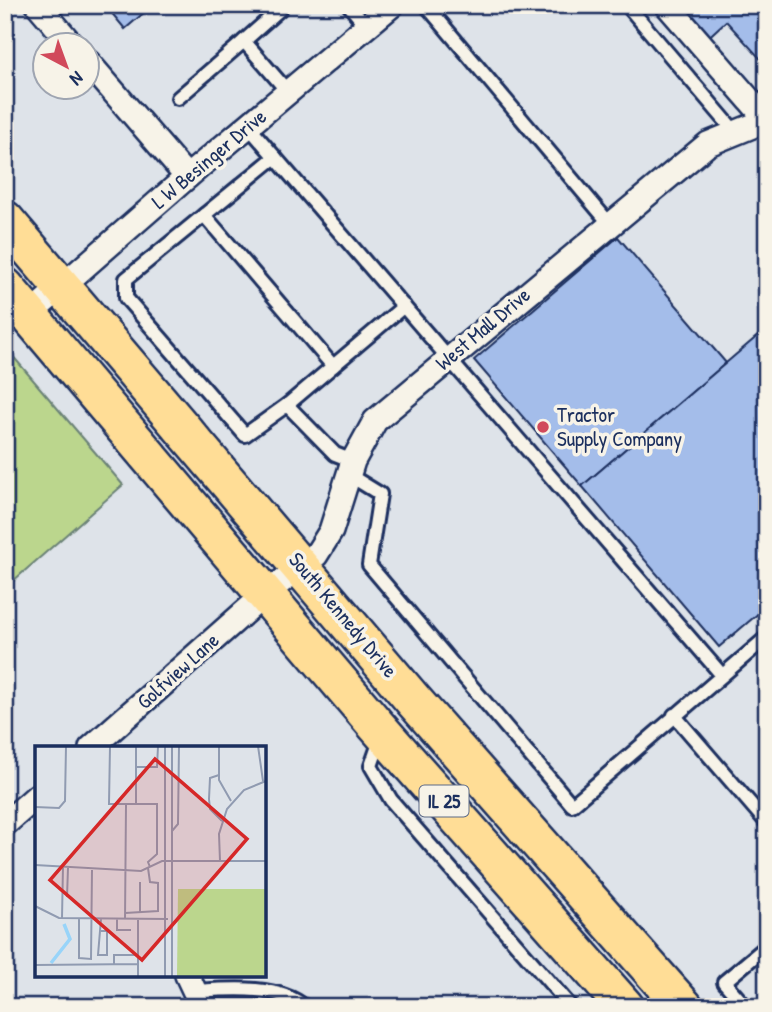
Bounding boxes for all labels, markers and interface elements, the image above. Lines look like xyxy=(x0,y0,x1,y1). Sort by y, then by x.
north arrow xyxy=(32,32,102,102)
text: N xyxy=(65,66,89,92)
street label: L W Besinger Drive xyxy=(145,102,272,215)
street label: West Mall Drive xyxy=(429,280,536,377)
place label: Tractor Supply Company xyxy=(557,400,682,453)
marker: Tractor Supply Company xyxy=(535,419,551,435)
street label: South Kennedy Drive xyxy=(282,546,404,684)
street label: Golfview Lane xyxy=(130,626,225,715)
inset map xyxy=(35,746,266,977)
road number: IL 25 xyxy=(420,786,468,816)

